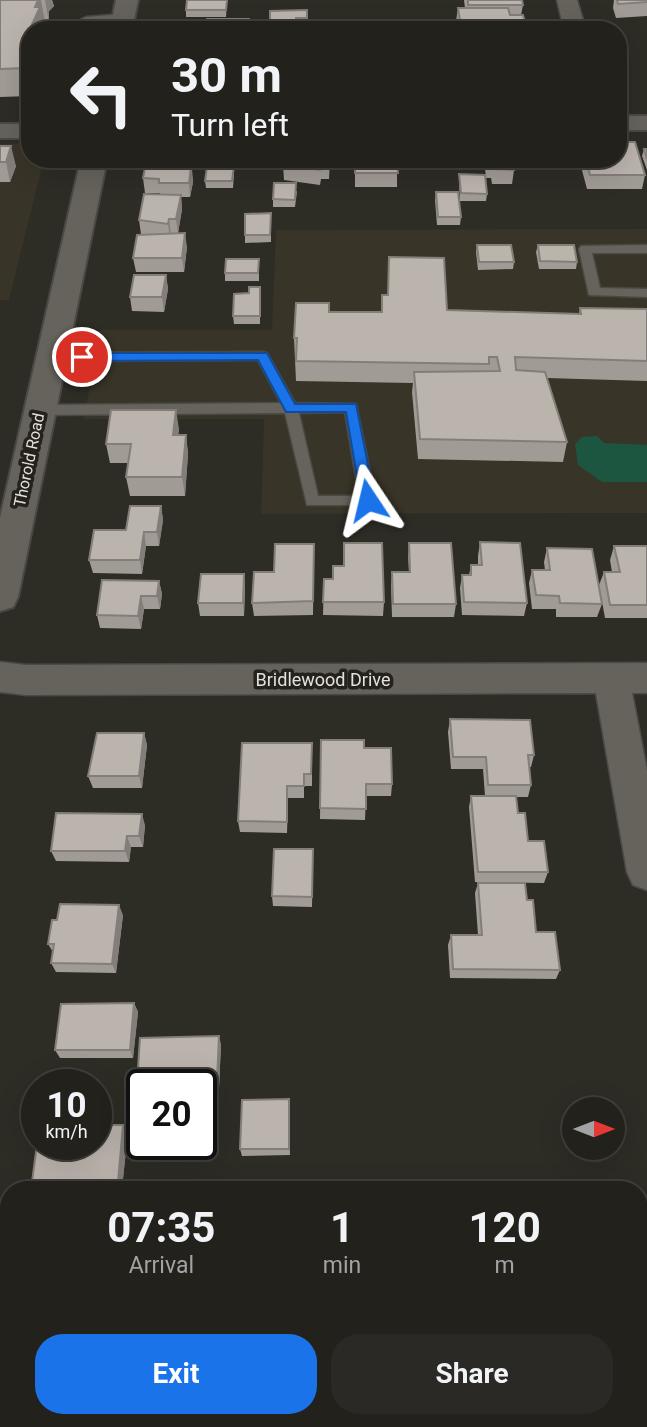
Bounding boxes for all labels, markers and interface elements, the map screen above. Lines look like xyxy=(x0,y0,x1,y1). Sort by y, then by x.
text: 30 m xyxy=(171,47,282,104)
icon: left xyxy=(56,49,147,140)
text: Turn left xyxy=(171,106,289,144)
pin xyxy=(52,327,112,387)
icon: arrive xyxy=(63,338,101,376)
street label: Thorold Road xyxy=(10,411,48,509)
position arrow xyxy=(331,463,405,537)
street label: Bridlewood Drive xyxy=(256,669,390,690)
speed limit sign: 20 xyxy=(126,1069,217,1160)
text: 10 xyxy=(46,1085,87,1126)
north arrow xyxy=(562,1097,625,1160)
map controls xyxy=(562,1097,625,1160)
text: km/h xyxy=(45,1121,88,1142)
text: 07:35 xyxy=(107,1203,215,1252)
text: 1 xyxy=(330,1203,354,1252)
text: 120 xyxy=(468,1203,541,1252)
text: Arrival xyxy=(129,1252,194,1279)
text: min xyxy=(323,1252,361,1279)
text: m xyxy=(495,1252,515,1279)
button: Exit xyxy=(35,1334,317,1414)
button: Share xyxy=(331,1334,613,1414)

